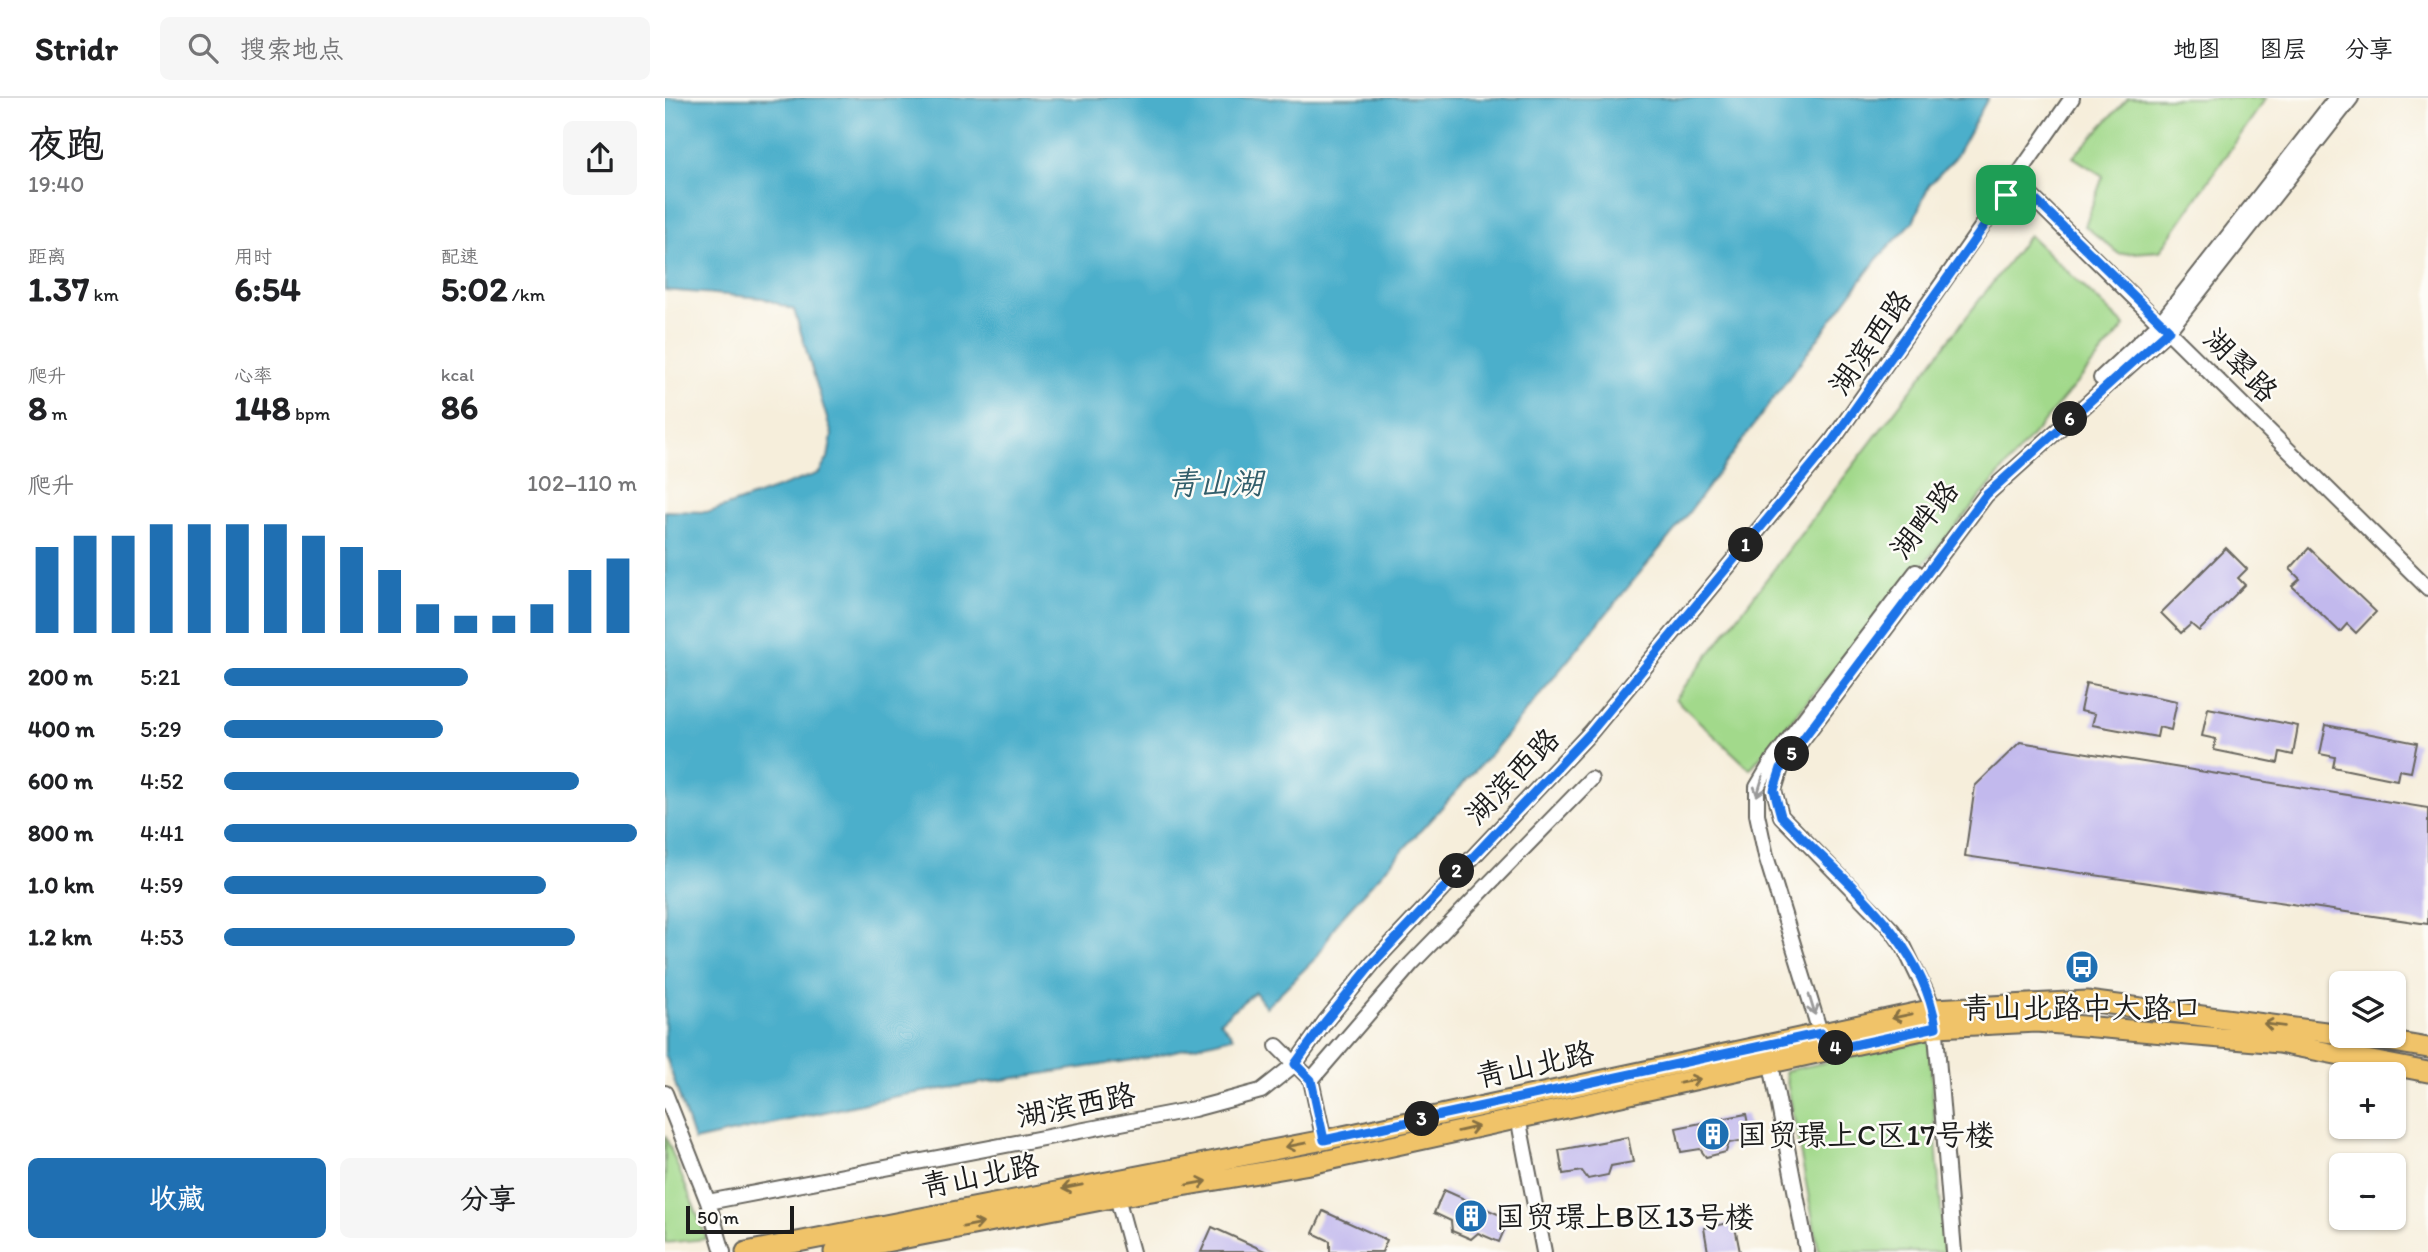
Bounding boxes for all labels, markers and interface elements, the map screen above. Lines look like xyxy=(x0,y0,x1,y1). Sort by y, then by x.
search box xyxy=(160,17,650,80)
text: Stridr xyxy=(35,29,118,68)
icon: search xyxy=(184,29,222,67)
text: 搜索地点 xyxy=(240,33,344,65)
text: 地图 xyxy=(2173,34,2221,63)
text: 图层 xyxy=(2259,34,2307,63)
text: 分享 xyxy=(2345,34,2393,63)
text: 夜跑 xyxy=(28,121,104,167)
button: share xyxy=(563,121,637,195)
pin xyxy=(1976,165,2036,225)
text: 19:40 xyxy=(28,170,84,198)
icon: arrive xyxy=(1987,176,2025,214)
text: 距离 xyxy=(28,245,66,268)
text: 用时 xyxy=(234,245,272,268)
text: 配速 xyxy=(441,245,479,268)
text: 1.37 xyxy=(28,268,89,310)
text: 6:54 xyxy=(234,268,301,310)
text: 5:02 xyxy=(441,268,508,310)
street label: 湖滨西路 xyxy=(1820,282,1920,402)
text: km xyxy=(89,283,119,306)
text: /km xyxy=(508,283,545,306)
street label: 湖翠路 xyxy=(2196,320,2286,410)
text: kcal xyxy=(441,363,474,386)
text: 爬升 xyxy=(28,364,66,387)
text: 心率 xyxy=(234,364,272,387)
text: 86 xyxy=(441,386,478,428)
text: 8 xyxy=(28,387,47,429)
text: 148 xyxy=(234,387,291,429)
text: m xyxy=(47,402,67,425)
text: bpm xyxy=(291,402,330,425)
pin: 6 xyxy=(2053,402,2087,436)
text: 6 xyxy=(2064,407,2075,430)
water label: 青山湖 xyxy=(1167,464,1266,502)
text: 102–110 m xyxy=(527,469,637,497)
text: 爬升 xyxy=(28,471,74,499)
street label: 湖畔路 xyxy=(1882,472,1966,566)
pin: 1 xyxy=(1729,528,1763,562)
text: 1 xyxy=(1741,533,1750,556)
text: 200 m xyxy=(28,663,93,691)
text: 5:21 xyxy=(140,663,180,691)
text: 400 m xyxy=(28,715,95,743)
text: 5:29 xyxy=(140,715,182,743)
street label: 湖滨西路 xyxy=(1457,720,1567,832)
pin: 5 xyxy=(1775,736,1809,772)
text: 5 xyxy=(1787,742,1796,765)
text: 600 m xyxy=(28,767,93,795)
text: 4:52 xyxy=(140,767,184,795)
one-way arrow xyxy=(1753,775,1766,797)
text: 800 m xyxy=(28,819,93,847)
text: 4:41 xyxy=(140,819,184,847)
pin: 2 xyxy=(1439,854,1475,888)
text: 2 xyxy=(1452,859,1462,882)
text: 1.0 km xyxy=(28,871,94,899)
text: 4:59 xyxy=(140,871,184,899)
text: 1.2 km xyxy=(28,923,92,951)
text: 4:53 xyxy=(140,923,184,951)
bus stop icon: 青山北路中大路口 xyxy=(2063,948,2101,986)
map controls xyxy=(2329,971,2406,1230)
button: layers xyxy=(2329,971,2406,1048)
place label: 青山北路中大路口 xyxy=(1962,989,2202,1026)
one-way arrow xyxy=(1807,994,1820,1016)
one-way arrow xyxy=(1891,1010,1914,1024)
one-way arrow xyxy=(2263,1019,2286,1032)
pin: 4 xyxy=(1819,1030,1853,1066)
street label: 青山北路 xyxy=(1472,1033,1598,1095)
text: 4 xyxy=(1830,1036,1841,1059)
button: + xyxy=(2329,1062,2406,1139)
one-way arrow xyxy=(1678,1074,1701,1087)
street label: 湖滨西路 xyxy=(1014,1075,1138,1135)
pin: 3 xyxy=(1405,1102,1439,1136)
text: 3 xyxy=(1416,1107,1427,1130)
building icon: 国贸璟上C区17号楼 xyxy=(1694,1115,1732,1153)
place label: 国贸璟上C区17号楼 xyxy=(1737,1116,1995,1153)
one-way arrow xyxy=(1456,1121,1479,1135)
one-way arrow xyxy=(1285,1139,1308,1152)
street label: 青山北路 xyxy=(918,1145,1042,1205)
button: − xyxy=(2329,1153,2406,1230)
button: 收藏 xyxy=(28,1158,326,1238)
button: 分享 xyxy=(340,1158,637,1238)
one-way arrow xyxy=(1185,1176,1208,1189)
one-way arrow xyxy=(1061,1181,1084,1194)
building icon: 国贸璟上B区13号楼 xyxy=(1452,1197,1490,1235)
place label: 国贸璟上B区13号楼 xyxy=(1495,1198,1755,1235)
scale bar xyxy=(686,1203,795,1235)
text: 50 m xyxy=(697,1206,739,1229)
one-way arrow xyxy=(961,1218,984,1231)

